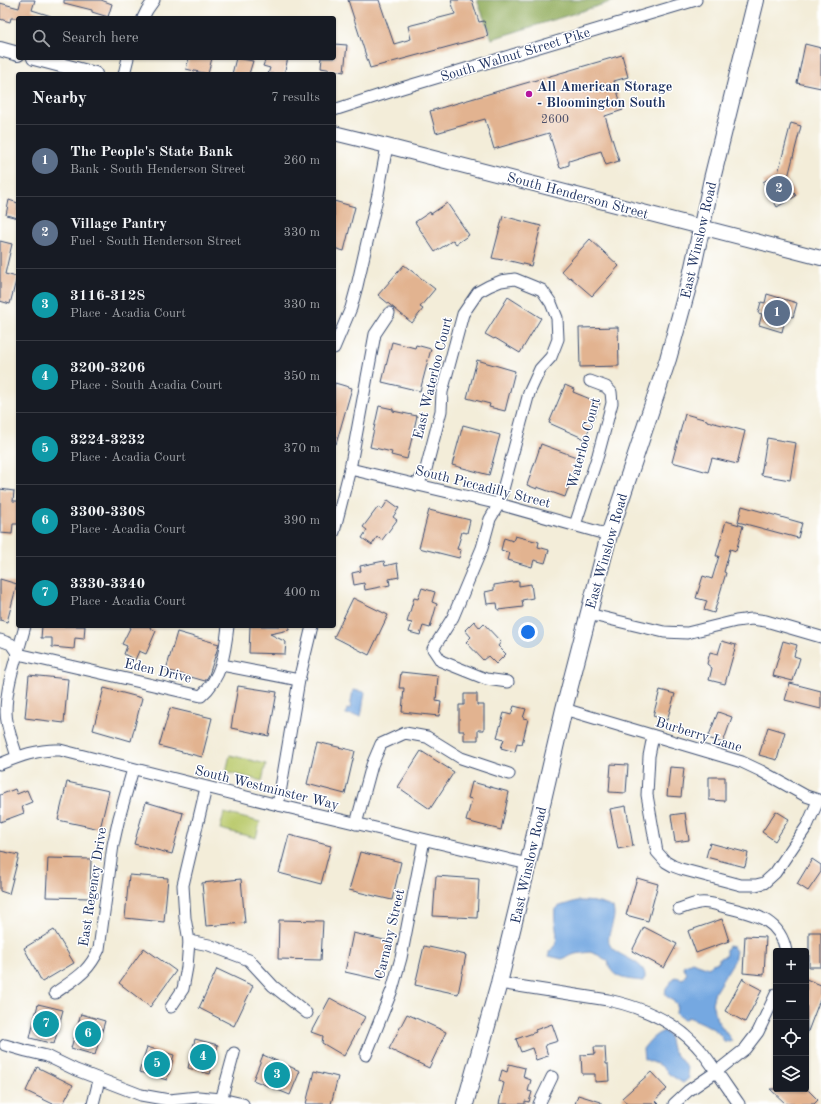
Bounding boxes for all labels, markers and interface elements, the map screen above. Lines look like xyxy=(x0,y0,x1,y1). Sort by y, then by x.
search box xyxy=(16,16,336,60)
street label: South Walnut Street Pike xyxy=(439,25,592,84)
icon: search xyxy=(30,27,52,49)
text: Search here xyxy=(62,31,139,46)
place label: All American Storage - Bloomington South xyxy=(537,80,672,110)
marker: All American Storage - Bloomington South xyxy=(524,89,534,99)
text: Nearby xyxy=(32,90,87,107)
text: 7 results xyxy=(271,91,320,104)
house number: 2600 xyxy=(541,114,569,126)
text: The People's State Bank xyxy=(70,145,233,160)
text: 1 xyxy=(41,154,49,167)
text: 260 m xyxy=(283,154,320,167)
text: Bank · South Henderson Street xyxy=(70,163,245,176)
street label: South Henderson Street xyxy=(506,170,650,222)
pin: 2 xyxy=(766,174,792,204)
street label: East Winslow Road xyxy=(679,180,719,300)
text: Village Pantry xyxy=(70,217,167,232)
text: 2 xyxy=(41,226,49,239)
text: 330 m xyxy=(283,226,320,239)
text: Fuel · South Henderson Street xyxy=(70,235,241,248)
text: 3116-3128 xyxy=(70,289,145,304)
text: 3 xyxy=(41,298,49,311)
text: 330 m xyxy=(283,298,320,311)
pin: 1 xyxy=(764,298,790,328)
text: Place · Acadia Court xyxy=(70,307,186,320)
street label: East Waterloo Court xyxy=(411,316,455,441)
text: 3200-3206 xyxy=(70,361,145,376)
text: 4 xyxy=(41,370,49,383)
text: 350 m xyxy=(283,370,320,383)
text: Place · South Acadia Court xyxy=(70,379,222,392)
street label: Waterloo Court xyxy=(565,396,603,490)
text: 3224-3232 xyxy=(70,433,145,448)
text: 5 xyxy=(41,442,49,455)
text: 370 m xyxy=(283,442,320,455)
text: Place · Acadia Court xyxy=(70,451,186,464)
street label: South Piccadilly Street xyxy=(414,463,552,511)
street label: East Winslow Road xyxy=(584,492,630,611)
text: 3300-3308 xyxy=(70,505,145,520)
text: 6 xyxy=(41,514,49,527)
text: 390 m xyxy=(283,514,320,527)
text: Place · Acadia Court xyxy=(70,523,186,536)
text: 3330-3340 xyxy=(70,577,145,592)
text: 7 xyxy=(41,586,49,599)
text: 400 m xyxy=(283,586,320,599)
text: Place · Acadia Court xyxy=(70,595,186,608)
your location xyxy=(518,622,538,642)
street label: Eden Drive xyxy=(123,656,193,686)
street label: Burberry Lane xyxy=(654,715,744,755)
street label: South Westminster Way xyxy=(193,763,341,813)
street label: East Winslow Road xyxy=(509,805,549,925)
street label: East Regency Drive xyxy=(77,827,109,948)
street label: Carnaby Street xyxy=(373,888,407,981)
map controls xyxy=(773,948,809,1092)
button: + xyxy=(773,948,809,984)
button: − xyxy=(773,984,809,1020)
pin: 7 xyxy=(33,1009,59,1039)
pin: 6 xyxy=(75,1019,101,1049)
button: locate xyxy=(773,1020,809,1056)
pin: 4 xyxy=(190,1042,216,1072)
pin: 5 xyxy=(144,1049,170,1079)
button: layers xyxy=(773,1056,809,1092)
pin: 3 xyxy=(264,1060,290,1090)

